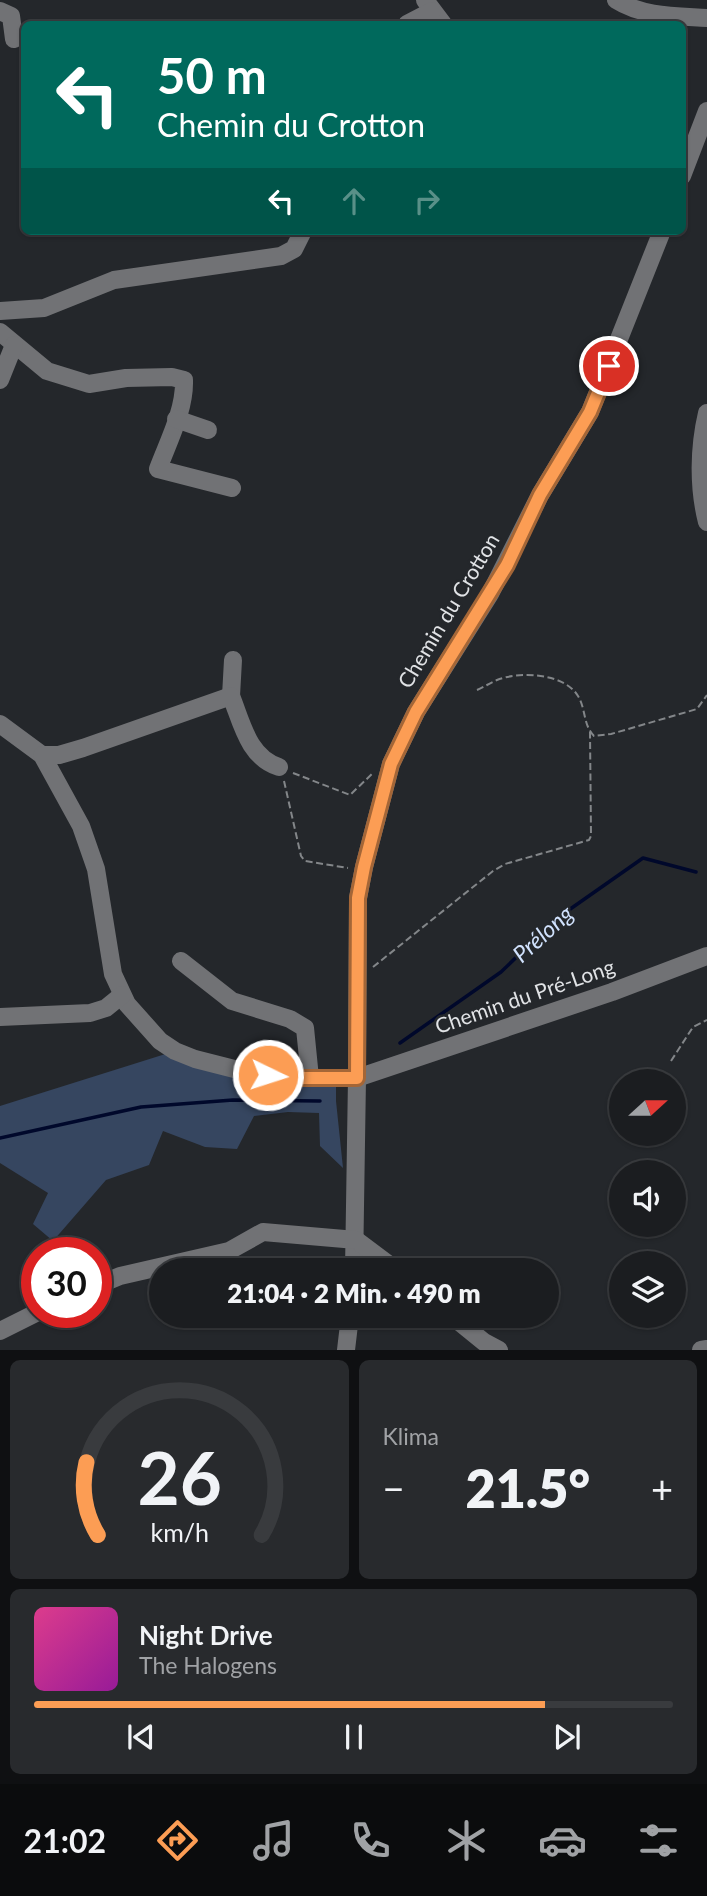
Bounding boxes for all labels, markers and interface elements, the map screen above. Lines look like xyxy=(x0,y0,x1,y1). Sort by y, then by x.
text: 50 m xyxy=(157,46,267,104)
icon: left xyxy=(42,49,133,140)
text: Chemin du Crotton xyxy=(157,105,425,144)
icon: left xyxy=(262,182,300,220)
icon: ahead xyxy=(335,182,373,220)
icon: right xyxy=(408,182,446,220)
pin xyxy=(579,336,639,396)
icon: arrive xyxy=(590,347,628,385)
street label: Chemin du Crotton xyxy=(392,528,504,692)
water label: Prélong xyxy=(506,898,579,968)
street label: Chemin du Pré-Long xyxy=(431,953,618,1038)
position arrow xyxy=(231,1038,305,1112)
north arrow xyxy=(609,1069,686,1146)
map controls xyxy=(609,1069,686,1328)
button: sound xyxy=(609,1160,686,1237)
speed limit sign: 30 xyxy=(21,1237,112,1328)
button: layers xyxy=(609,1251,686,1328)
text: 21:04 · 2 Min. · 490 m xyxy=(227,1277,481,1309)
text: Klima xyxy=(383,1422,439,1450)
text: 26 xyxy=(137,1434,221,1522)
text: 21.5° xyxy=(465,1457,590,1519)
text: − xyxy=(383,1465,405,1511)
text: + xyxy=(651,1465,673,1511)
text: km/h xyxy=(150,1517,209,1547)
text: Night Drive xyxy=(139,1619,273,1651)
text: The Halogens xyxy=(139,1651,277,1679)
icon: previous xyxy=(122,1718,160,1756)
icon: pause xyxy=(335,1718,373,1756)
icon: next xyxy=(548,1718,586,1756)
icon: directions xyxy=(153,1816,202,1865)
icon: music xyxy=(249,1816,298,1865)
icon: phone xyxy=(346,1816,395,1865)
icon: climate xyxy=(442,1816,491,1865)
icon: car xyxy=(538,1816,587,1865)
icon: filters xyxy=(634,1816,683,1865)
text: 21:02 xyxy=(24,1821,106,1860)

